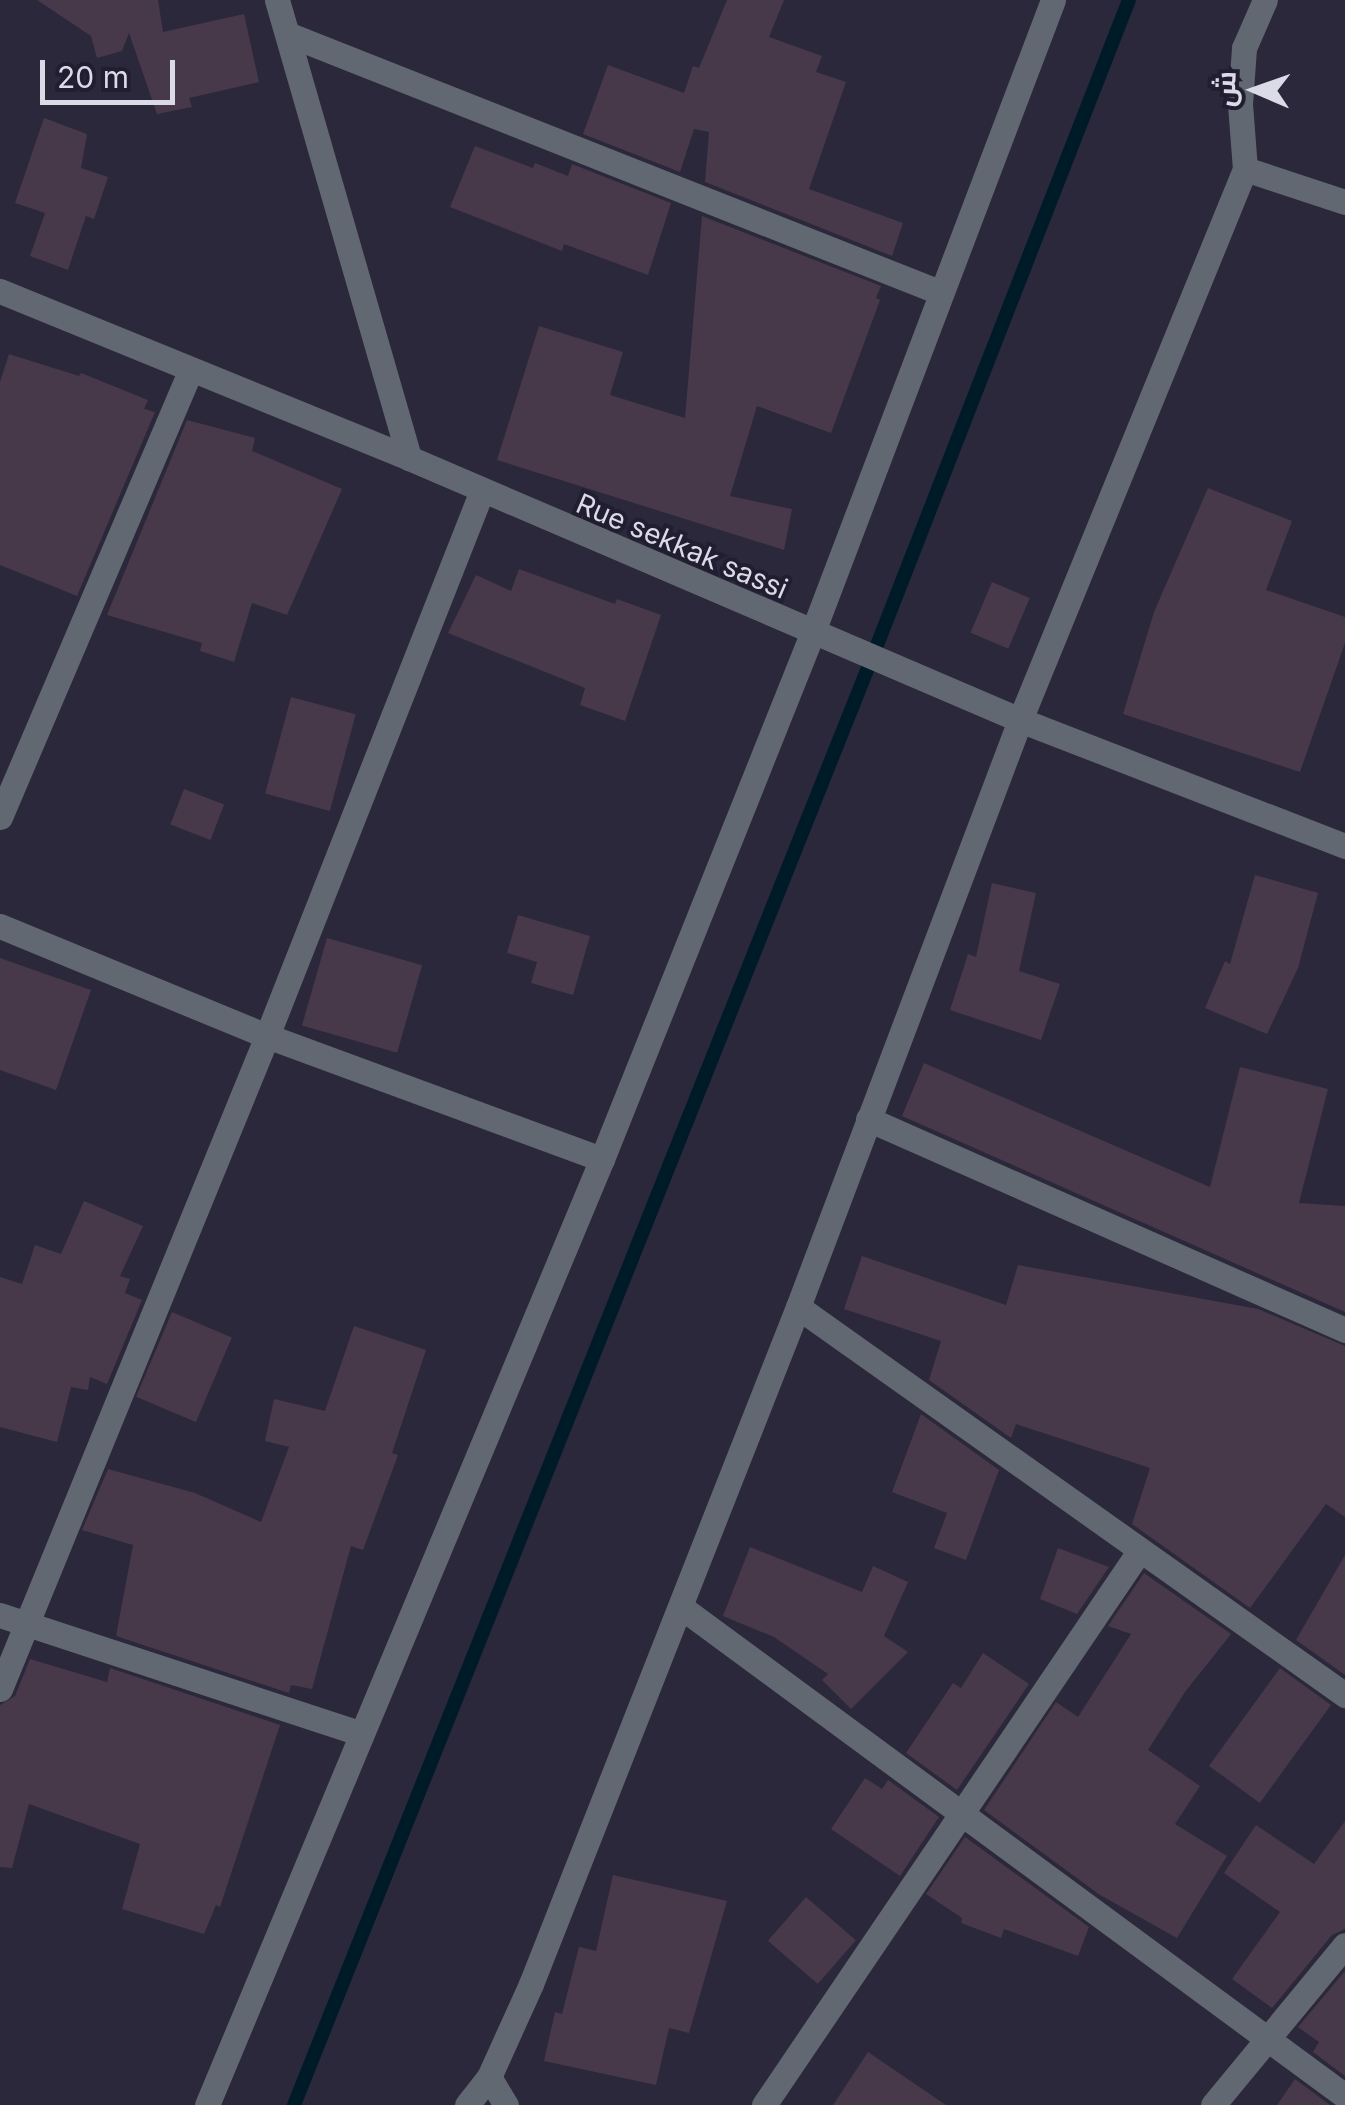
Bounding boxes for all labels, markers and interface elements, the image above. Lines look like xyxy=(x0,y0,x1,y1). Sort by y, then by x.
scale bar xyxy=(45,40,180,102)
north arrow xyxy=(1205,40,1305,140)
text: 20 m xyxy=(57,59,129,95)
text: ش xyxy=(1207,70,1243,108)
street label: Rue sekkak sassi xyxy=(571,486,793,606)

